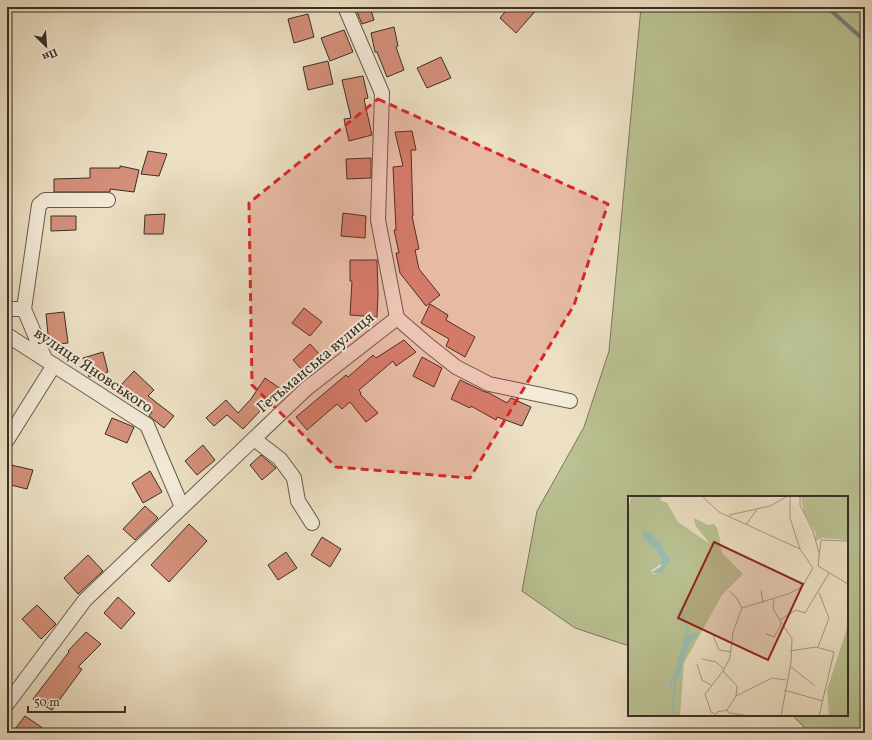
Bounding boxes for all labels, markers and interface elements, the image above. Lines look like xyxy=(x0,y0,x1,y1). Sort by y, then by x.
north arrow xyxy=(26,26,66,66)
text: Пн xyxy=(39,44,60,64)
street label: Гетьманська вулиця xyxy=(253,307,379,419)
street label: вулиця Яновського xyxy=(29,323,157,419)
inset map xyxy=(628,496,848,716)
scale bar xyxy=(28,688,125,714)
text: 50 m xyxy=(34,695,60,711)

